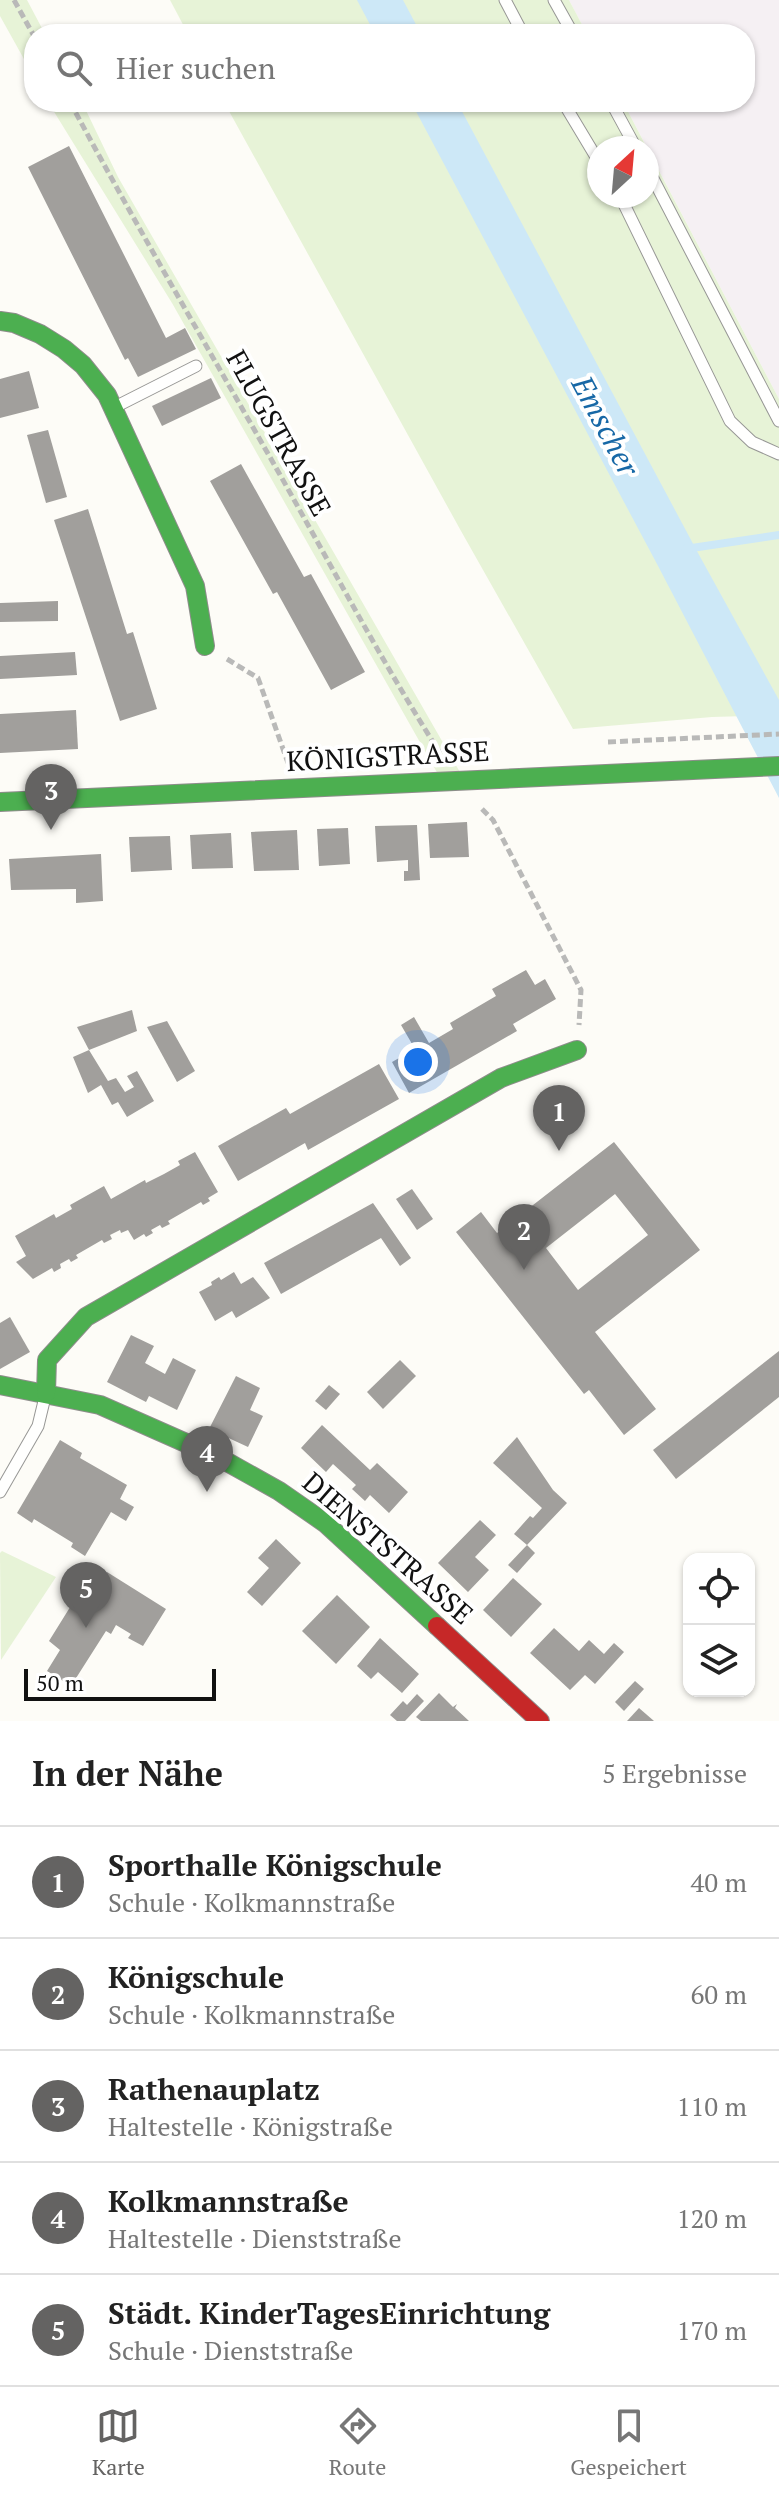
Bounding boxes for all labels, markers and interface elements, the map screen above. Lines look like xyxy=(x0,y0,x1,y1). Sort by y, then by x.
search box xyxy=(24,24,755,112)
icon: search xyxy=(52,46,96,90)
text: Hier suchen xyxy=(116,48,275,88)
north arrow xyxy=(587,136,659,208)
street label: FLUGSTRASSE xyxy=(219,343,340,522)
water label: Emscher xyxy=(562,368,650,484)
street label: KÖNIGSTRASSE xyxy=(286,732,490,779)
pin: 3 xyxy=(25,764,77,830)
your location xyxy=(398,1042,438,1082)
pin: 1 xyxy=(533,1085,585,1151)
pin: 2 xyxy=(498,1204,550,1270)
pin: 4 xyxy=(181,1426,233,1492)
street label: DIENSTSTRASSE xyxy=(295,1463,481,1632)
map controls xyxy=(683,1553,755,1697)
button: locate xyxy=(683,1553,755,1625)
pin: 5 xyxy=(60,1562,112,1628)
button: layers xyxy=(683,1625,755,1697)
scale bar xyxy=(24,1665,216,1701)
text: 50 m xyxy=(36,1668,84,1697)
text: In der Nähe xyxy=(32,1751,223,1796)
text: 5 Ergebnisse xyxy=(602,1756,747,1790)
text: Sporthalle Königschule xyxy=(108,1845,442,1885)
text: 1 xyxy=(51,1865,65,1899)
text: 40 m xyxy=(691,1865,747,1899)
text: Schule · Kolkmannstraße xyxy=(108,1885,395,1919)
text: Königschule xyxy=(108,1957,284,1997)
text: 2 xyxy=(51,1977,65,2011)
text: 60 m xyxy=(691,1977,747,2011)
text: Schule · Kolkmannstraße xyxy=(108,1997,395,2031)
text: Rathenauplatz xyxy=(108,2069,320,2109)
text: 3 xyxy=(51,2089,65,2123)
text: 110 m xyxy=(677,2089,747,2123)
text: Haltestelle · Königstraße xyxy=(108,2109,393,2143)
text: Kolkmannstraße xyxy=(108,2181,349,2221)
text: 4 xyxy=(51,2201,65,2235)
text: 120 m xyxy=(677,2201,747,2235)
text: Haltestelle · Dienststraße xyxy=(108,2221,402,2255)
text: Städt. KinderTagesEinrichtung xyxy=(108,2293,550,2333)
text: 5 xyxy=(51,2313,65,2347)
text: 170 m xyxy=(677,2313,747,2347)
text: Schule · Dienststraße xyxy=(108,2333,353,2367)
tab: Karte xyxy=(92,2404,145,2481)
tab: Route xyxy=(329,2404,386,2481)
tab: Gespeichert xyxy=(570,2404,687,2481)

